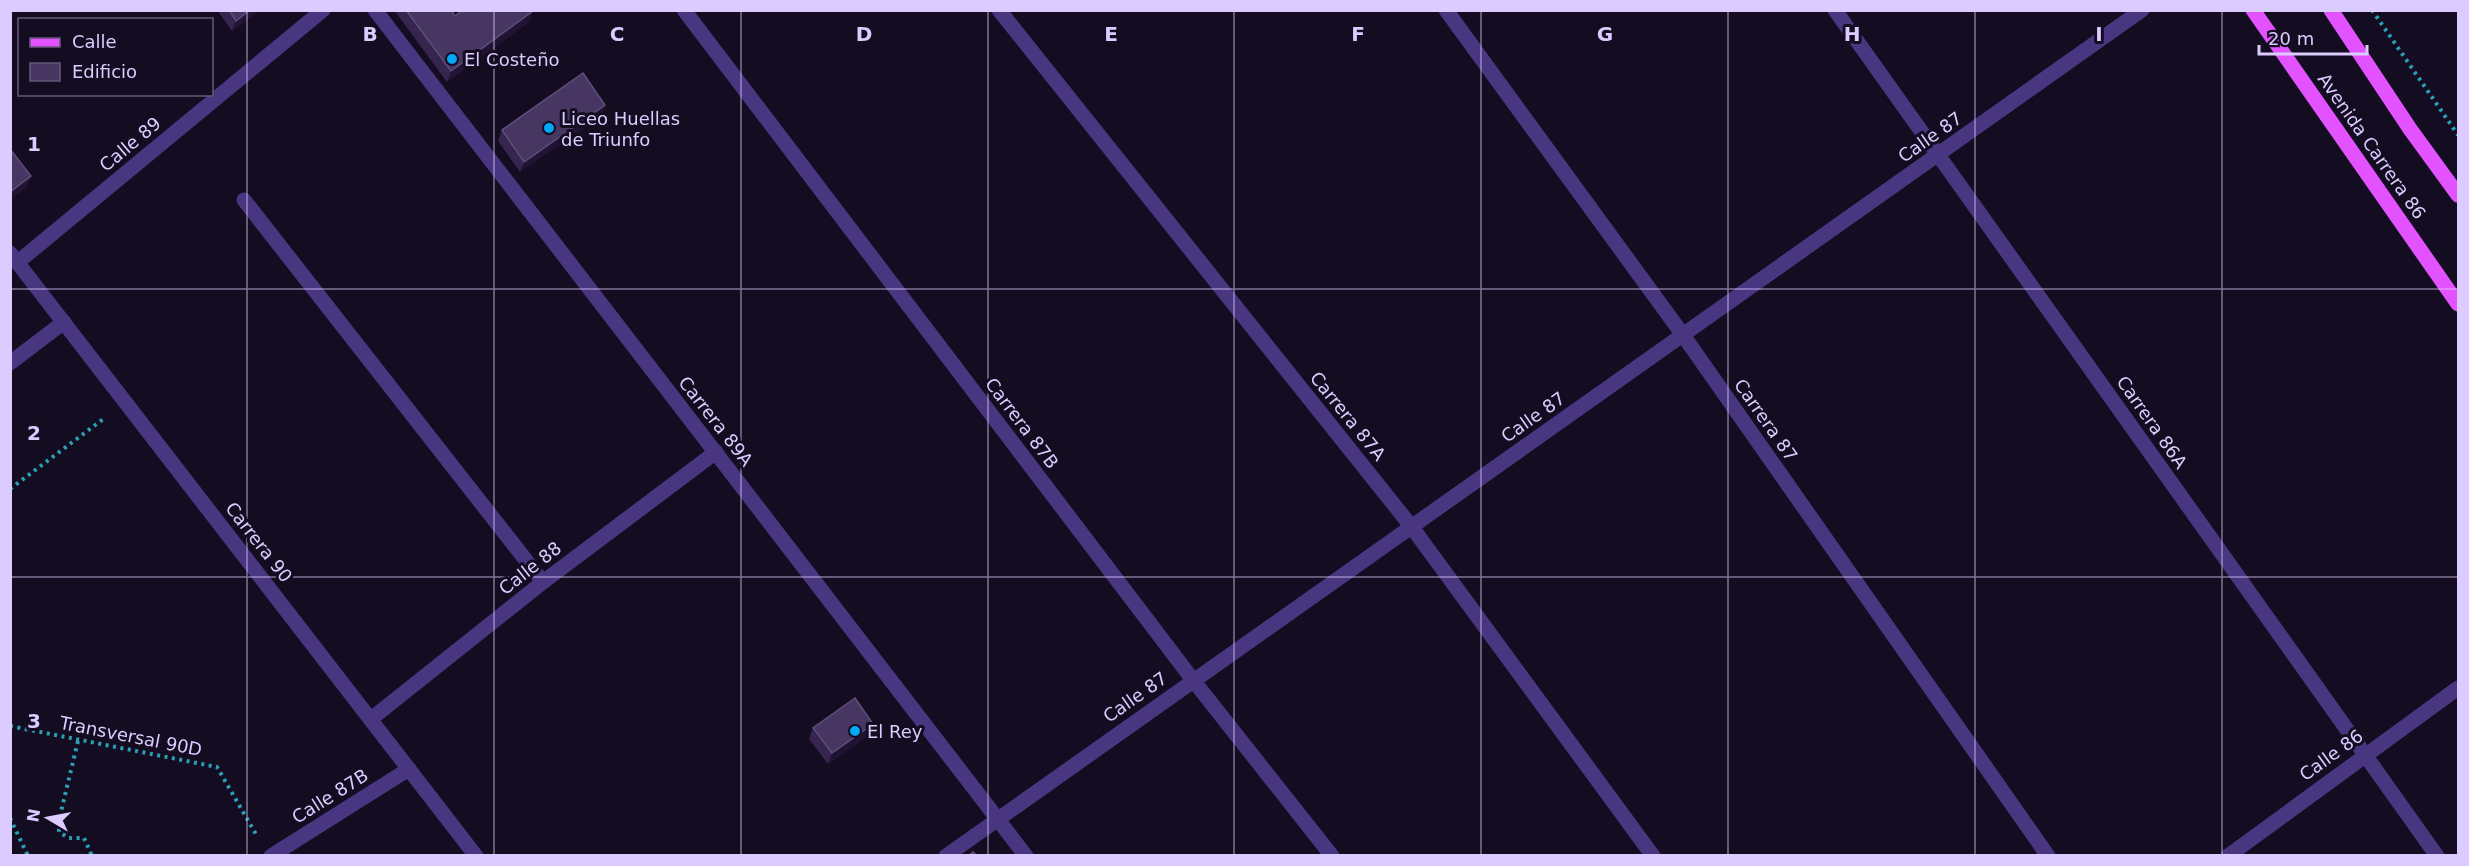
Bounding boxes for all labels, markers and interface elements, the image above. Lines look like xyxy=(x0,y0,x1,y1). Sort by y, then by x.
legend xyxy=(18,18,213,96)
scale bar xyxy=(2259,18,2367,56)
text: B xyxy=(362,22,378,46)
text: C xyxy=(610,22,624,46)
text: D xyxy=(856,22,872,46)
text: E xyxy=(1104,22,1118,46)
text: F xyxy=(1351,22,1365,46)
text: G xyxy=(1597,22,1613,46)
text: H xyxy=(1844,22,1860,46)
text: I xyxy=(2095,22,2103,46)
text: 20 m xyxy=(2268,28,2314,49)
text: Calle xyxy=(72,31,117,52)
place label: El Costeño xyxy=(464,49,560,70)
marker: El Costeño xyxy=(445,52,459,66)
text: Edificio xyxy=(72,61,137,82)
street label: Avenida Carrera 86 xyxy=(2314,69,2430,223)
street label: Calle 87 xyxy=(1894,107,1966,167)
place label: Liceo Huellas de Triunfo xyxy=(561,108,680,150)
street label: Calle 89 xyxy=(95,112,165,176)
marker: Liceo Huellas de Triunfo xyxy=(542,121,556,135)
text: 1 xyxy=(27,132,41,156)
street label: Carrera 87A xyxy=(1306,367,1391,465)
street label: Carrera 89A xyxy=(674,372,758,471)
street label: Carrera 86A xyxy=(2112,372,2192,473)
street label: Carrera 87B xyxy=(981,373,1063,473)
street label: Carrera 87 xyxy=(1730,375,1802,465)
street label: Calle 87 xyxy=(1497,387,1569,447)
text: 2 xyxy=(27,421,41,445)
street label: Carrera 90 xyxy=(221,498,297,586)
street label: Calle 88 xyxy=(495,537,565,599)
street label: Calle 87 xyxy=(1099,667,1171,727)
text: 3 xyxy=(27,709,41,733)
street label: Transversal 90D xyxy=(57,712,204,760)
place label: El Rey xyxy=(867,721,923,742)
marker: El Rey xyxy=(848,724,862,738)
street label: Calle 86 xyxy=(2295,725,2367,785)
street label: Calle 87B xyxy=(288,764,372,828)
north arrow xyxy=(18,788,78,848)
text: N xyxy=(23,807,44,824)

